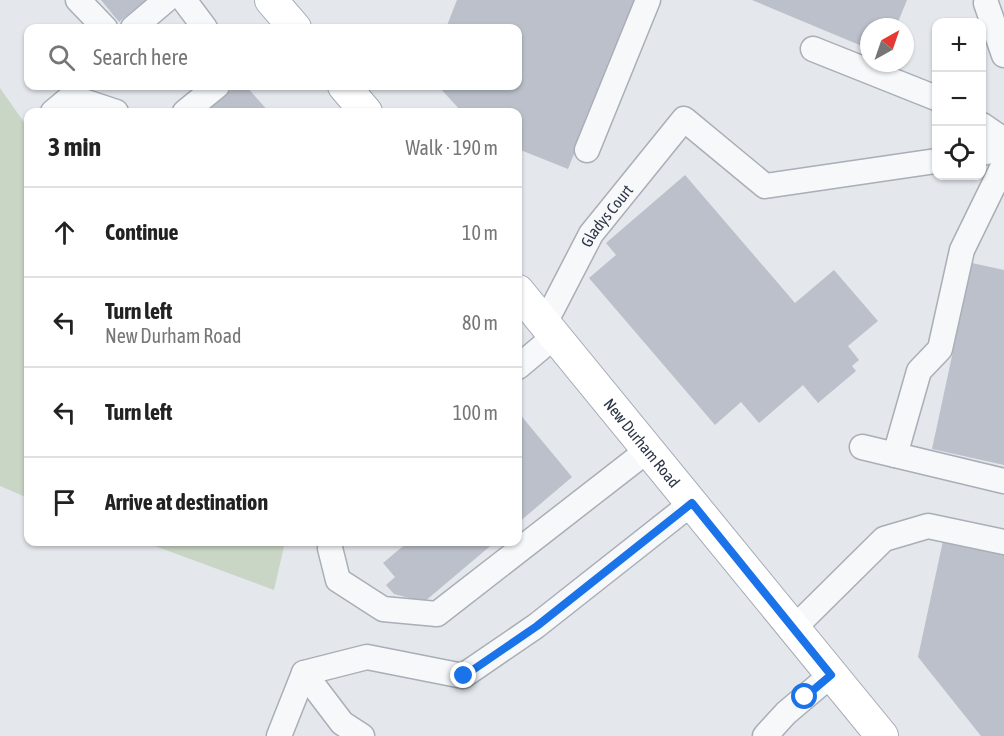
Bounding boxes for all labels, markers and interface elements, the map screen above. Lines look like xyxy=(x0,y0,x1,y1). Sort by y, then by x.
north arrow xyxy=(860,18,914,72)
map controls xyxy=(932,18,986,180)
button: + xyxy=(932,18,986,72)
search box xyxy=(24,24,522,90)
icon: search xyxy=(45,41,78,74)
text: Search here xyxy=(93,44,188,70)
button: − xyxy=(932,72,986,126)
button: locate xyxy=(932,126,986,180)
text: 3 min xyxy=(48,132,101,162)
text: Walk · 190 m xyxy=(406,136,498,159)
street label: Gladys Court xyxy=(577,181,636,250)
icon: ahead xyxy=(48,216,81,249)
text: Continue xyxy=(105,219,179,245)
text: 10 m xyxy=(462,221,498,244)
text: Turn left xyxy=(105,298,172,324)
icon: left xyxy=(48,306,81,339)
text: 80 m xyxy=(462,311,498,334)
text: New Durham Road xyxy=(105,324,241,347)
street label: New Durham Road xyxy=(601,395,684,491)
icon: left xyxy=(48,396,81,429)
text: Turn left xyxy=(105,399,172,425)
text: 100 m xyxy=(453,401,498,424)
icon: arrive xyxy=(48,486,81,519)
text: Arrive at destination xyxy=(105,489,268,515)
route end xyxy=(450,662,476,688)
route start xyxy=(791,683,817,709)

